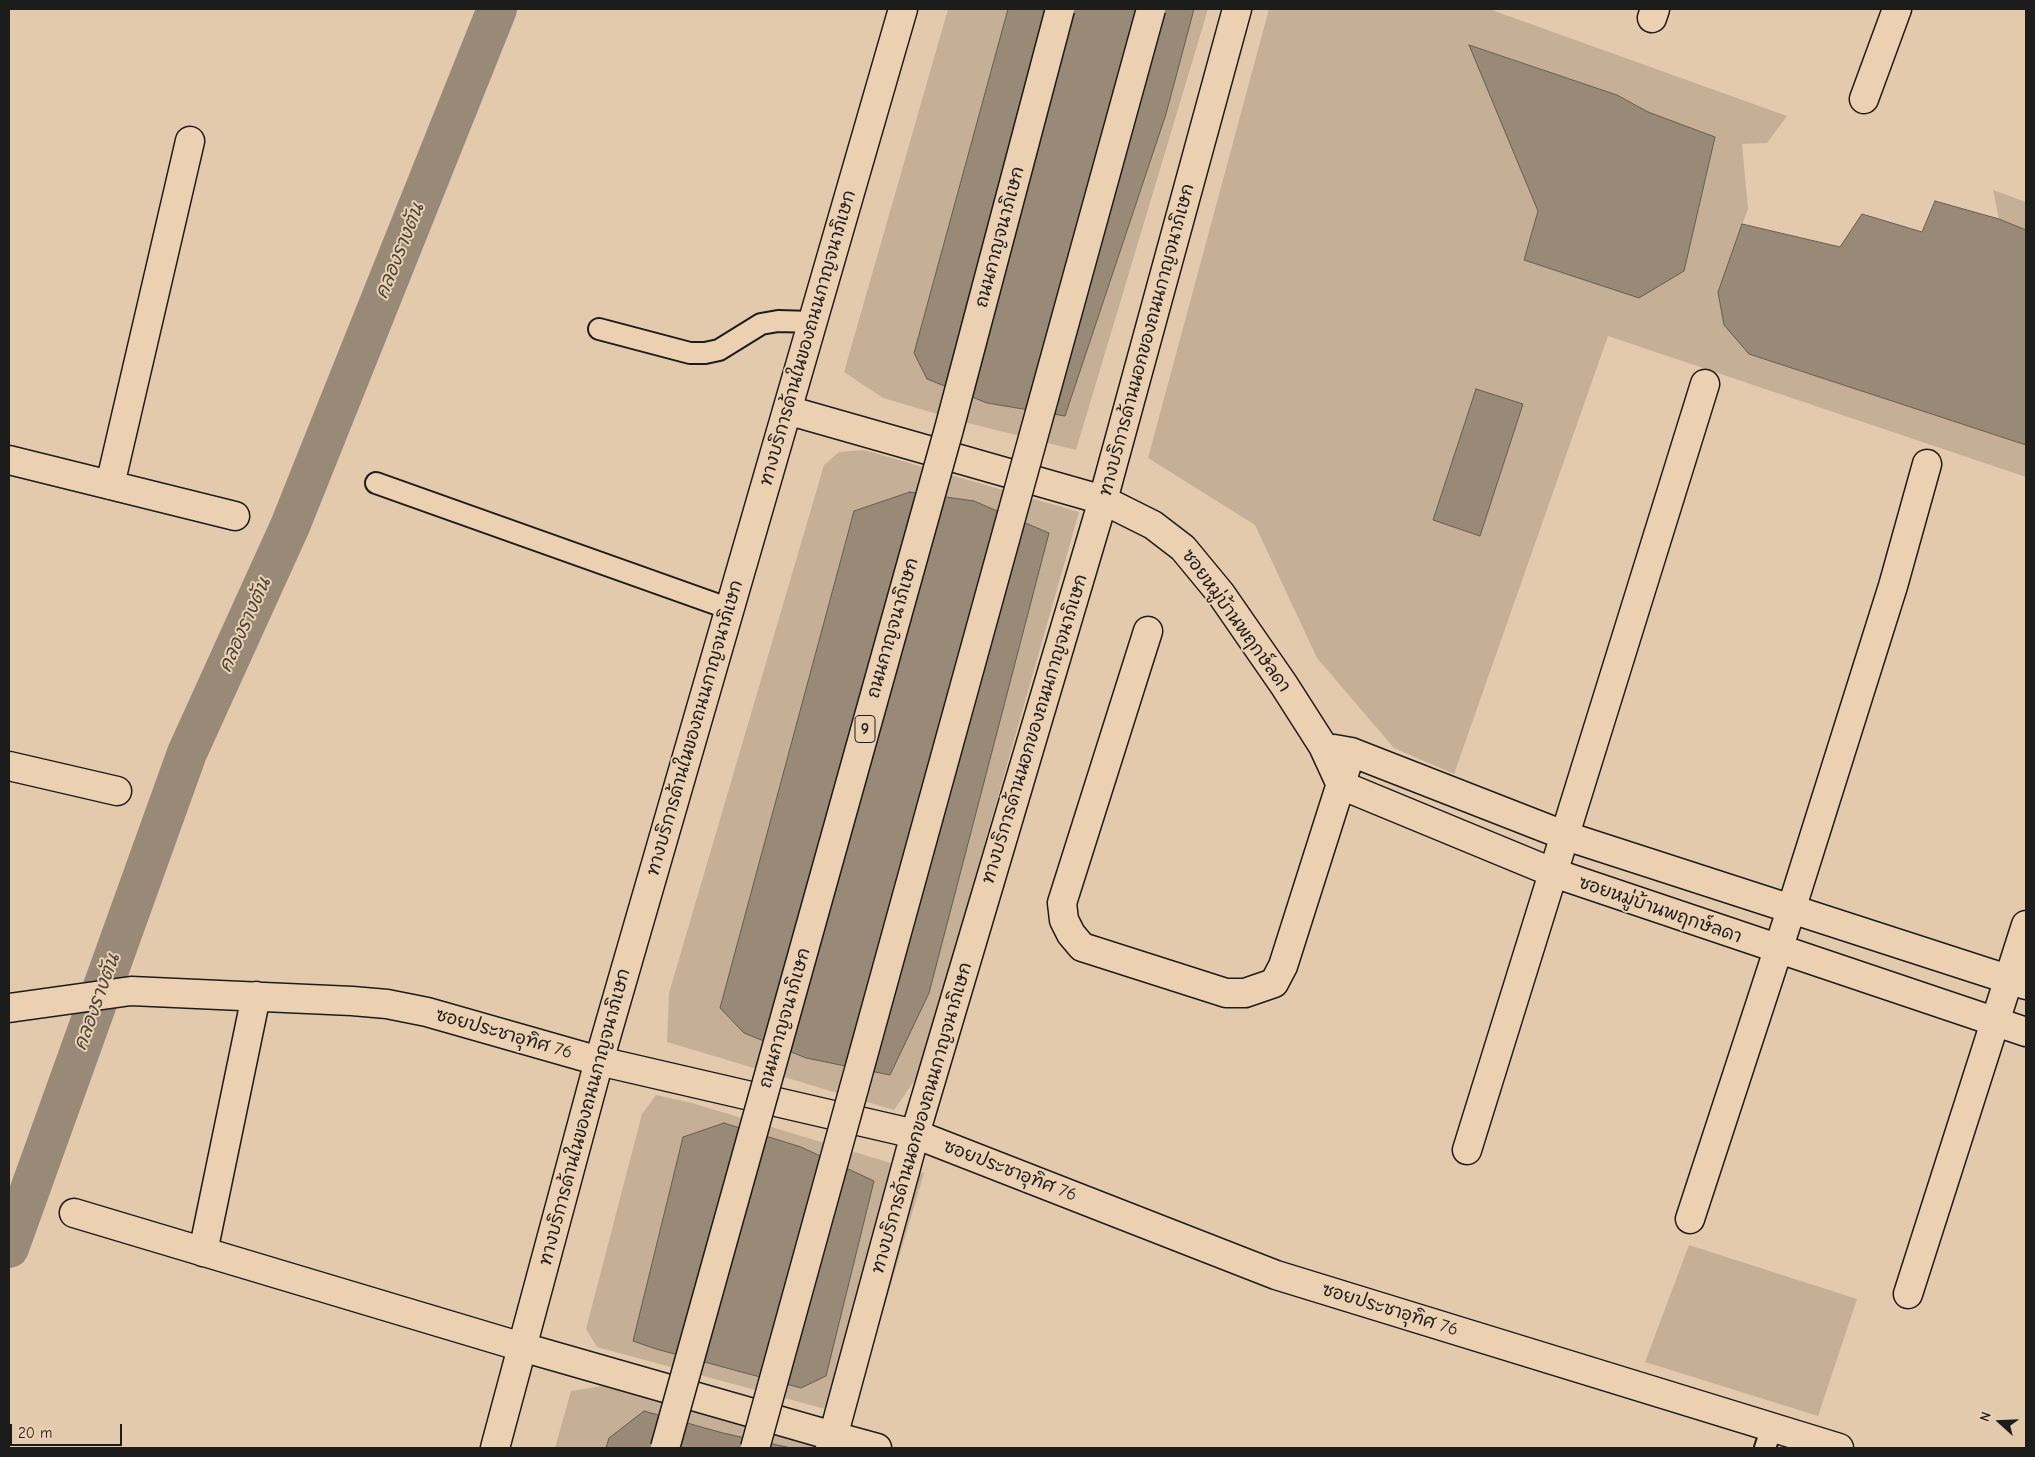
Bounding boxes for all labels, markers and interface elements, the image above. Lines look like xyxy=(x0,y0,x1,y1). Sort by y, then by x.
street label: ถนนกาญจนาภิเษก xyxy=(971,164,1029,310)
street label: ทางบริการด้านนอกของถนนกาญจนาภิเษก xyxy=(1095,181,1199,499)
street label: ทางบริการด้านในของถนนกาญจนาภิเษก xyxy=(755,188,861,488)
water label: คลองรางตัน xyxy=(371,200,429,302)
street label: ซอยหมู่บ้านพฤกษ์ลดา xyxy=(1177,545,1295,697)
street label: ถนนกาญจนาภิเษก xyxy=(863,555,923,701)
street label: ทางบริการด้านนอกของถนนกาญจนาภิเษก xyxy=(978,572,1092,886)
water label: คลองรางตัน xyxy=(214,574,276,676)
street label: ทางบริการด้านในของถนนกาญจนาภิเษก xyxy=(642,578,748,878)
road number: 9 xyxy=(855,716,875,742)
street label: ซอยหมู่บ้านพฤกษ์ลดา xyxy=(1576,872,1744,948)
street label: ถนนกาญจนาภิเษก xyxy=(755,945,815,1091)
water label: คลองรางตัน xyxy=(69,951,125,1053)
street label: ทางบริการด้านนอกของถนนกาญจนาภิเษก xyxy=(867,960,977,1276)
street label: ทางบริการด้านในของถนนกาญจนาภิเษก xyxy=(535,966,635,1268)
street label: ซอยประชาอุทิศ 76 xyxy=(433,1004,575,1064)
street label: ซอยประชาอุทิศ 76 xyxy=(940,1136,1080,1206)
street label: ซอยประชาอุทิศ 76 xyxy=(1319,1279,1461,1341)
north arrow xyxy=(1975,1397,2025,1447)
text: N xyxy=(1976,1410,1995,1424)
scale bar xyxy=(12,1414,125,1446)
text: 20 m xyxy=(18,1424,52,1442)

